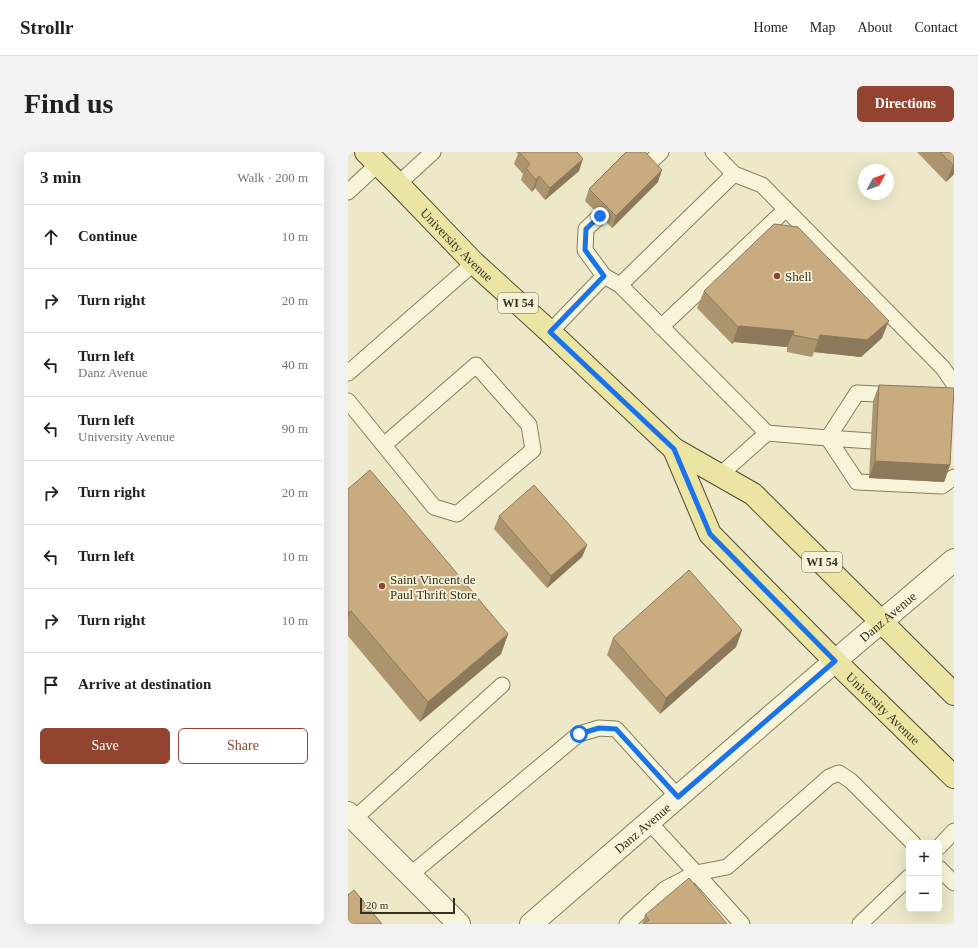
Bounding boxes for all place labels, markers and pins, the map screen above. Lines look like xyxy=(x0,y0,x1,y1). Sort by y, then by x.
place label: Shell xyxy=(785,269,812,284)
marker: Shell xyxy=(772,271,782,281)
place label: Saint Vincent de Paul Thrift Store xyxy=(390,572,477,602)
marker: Saint Vincent de Paul Thrift Store xyxy=(377,581,387,591)

